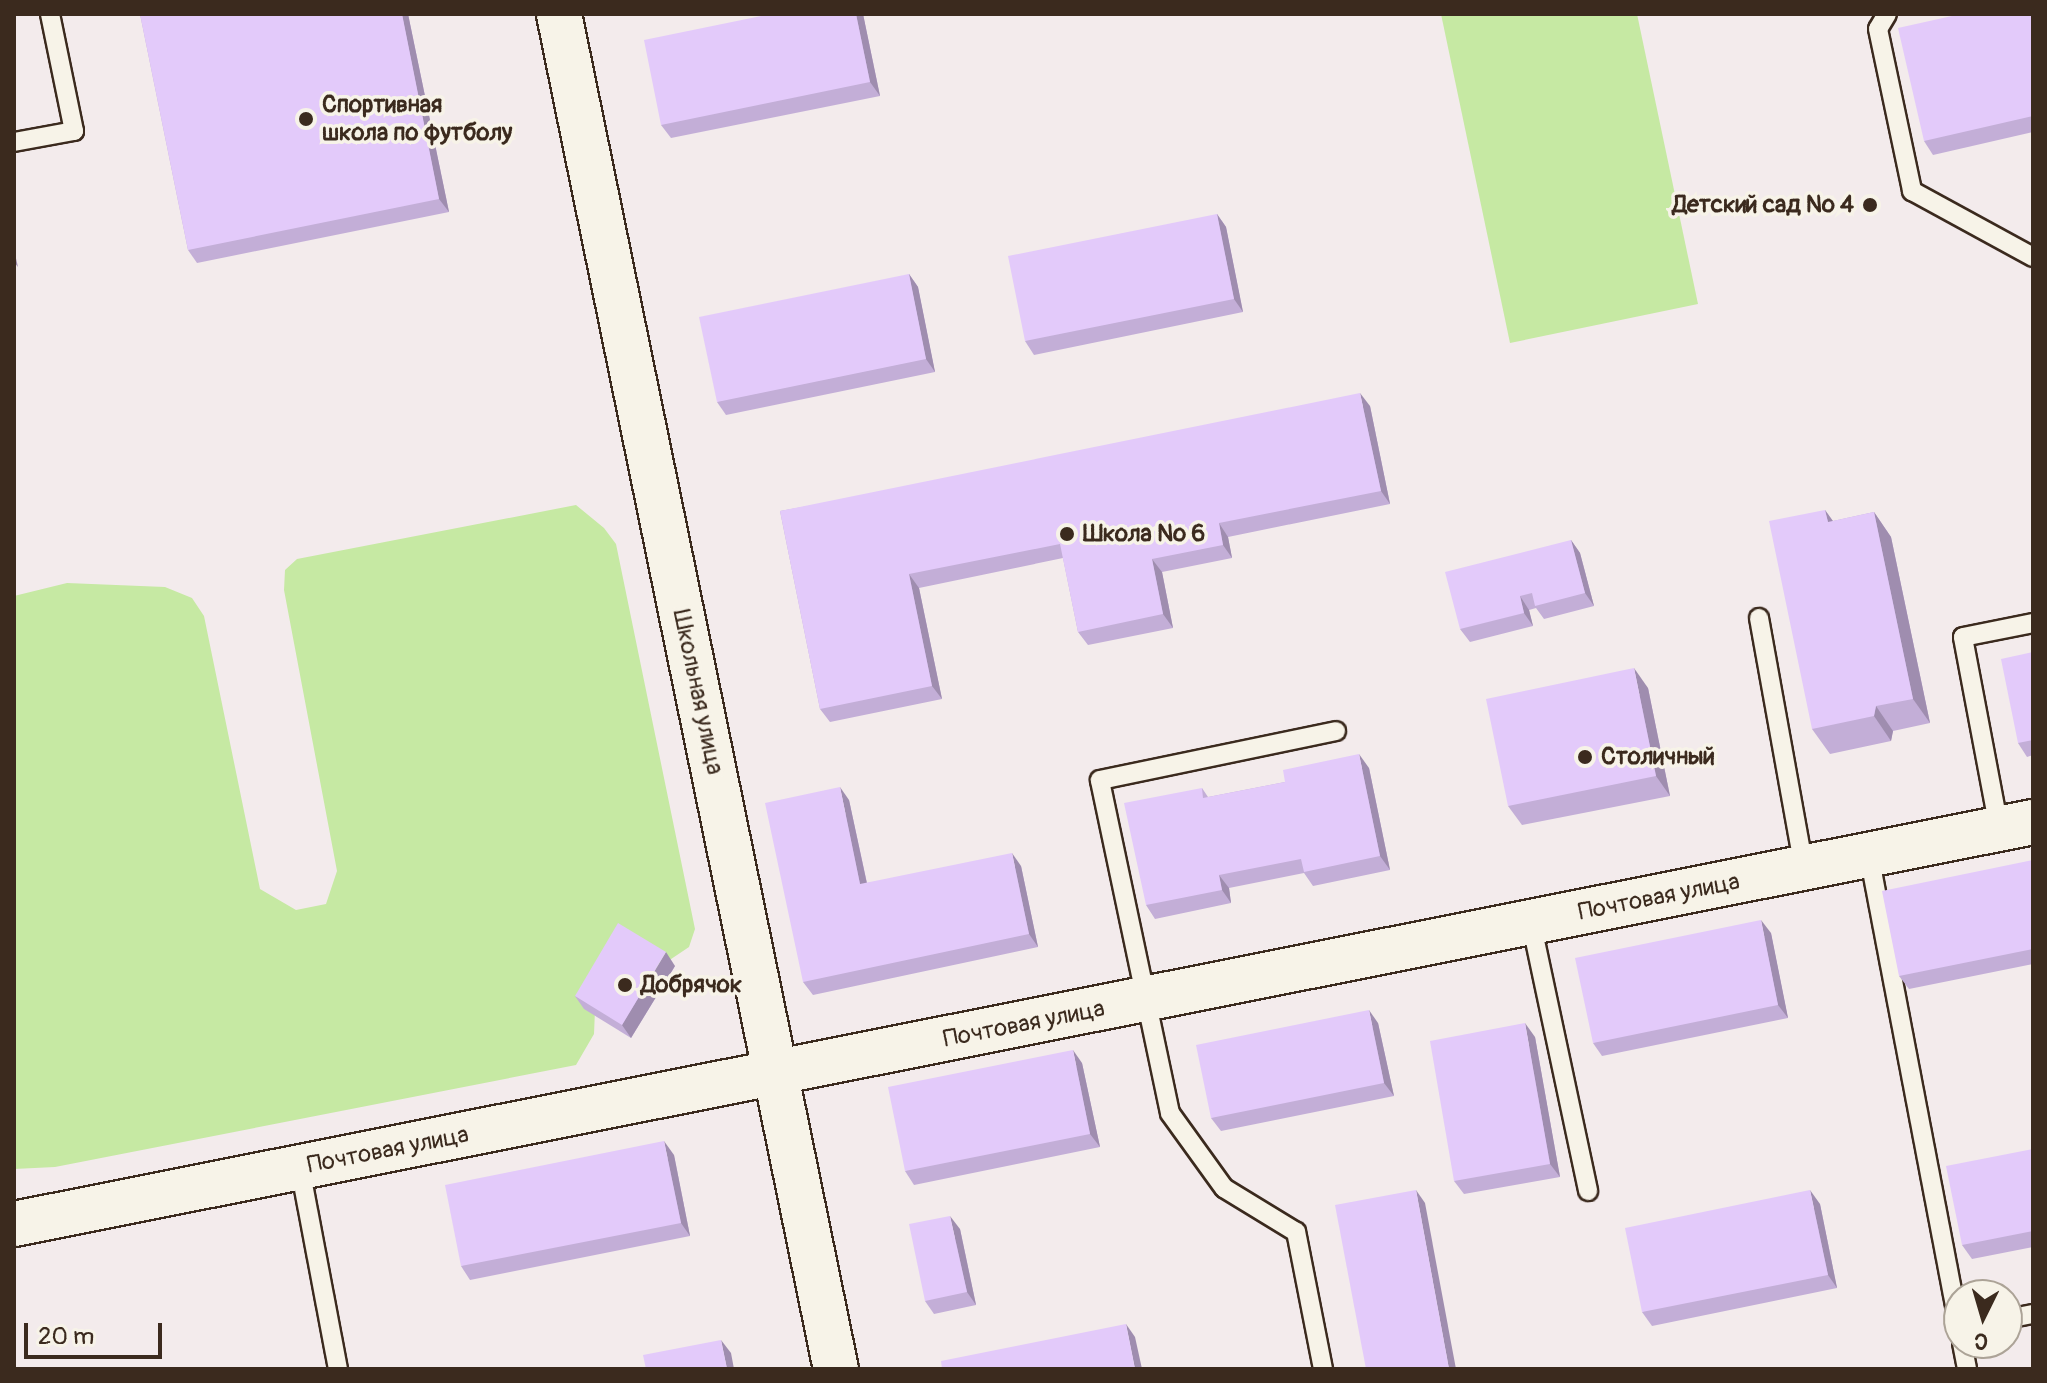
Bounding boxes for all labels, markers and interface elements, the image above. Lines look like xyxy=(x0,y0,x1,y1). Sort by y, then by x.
place label: Спортивная школа по футболу xyxy=(322,91,512,147)
marker: Спортивная школа по футболу xyxy=(297,110,315,128)
place label: Детский сад № 4 xyxy=(1673,191,1854,219)
marker: Детский сад № 4 xyxy=(1861,196,1879,214)
place label: Школа № 6 xyxy=(1083,520,1205,548)
marker: Школа № 6 xyxy=(1058,525,1076,543)
street label: Школьная улица xyxy=(666,607,730,777)
place label: Столичный xyxy=(1601,743,1715,771)
marker: Столичный xyxy=(1576,748,1594,766)
street label: Почтовая улица xyxy=(1576,867,1742,927)
place label: Добрячок xyxy=(641,971,742,999)
marker: Добрячок xyxy=(616,976,634,994)
street label: Почтовая улица xyxy=(941,994,1107,1054)
street label: Почтовая улица xyxy=(305,1120,471,1180)
north arrow xyxy=(1943,1279,2023,1359)
scale bar xyxy=(28,1307,166,1357)
text: 20 m xyxy=(38,1322,94,1351)
text: С xyxy=(1973,1326,1989,1355)

